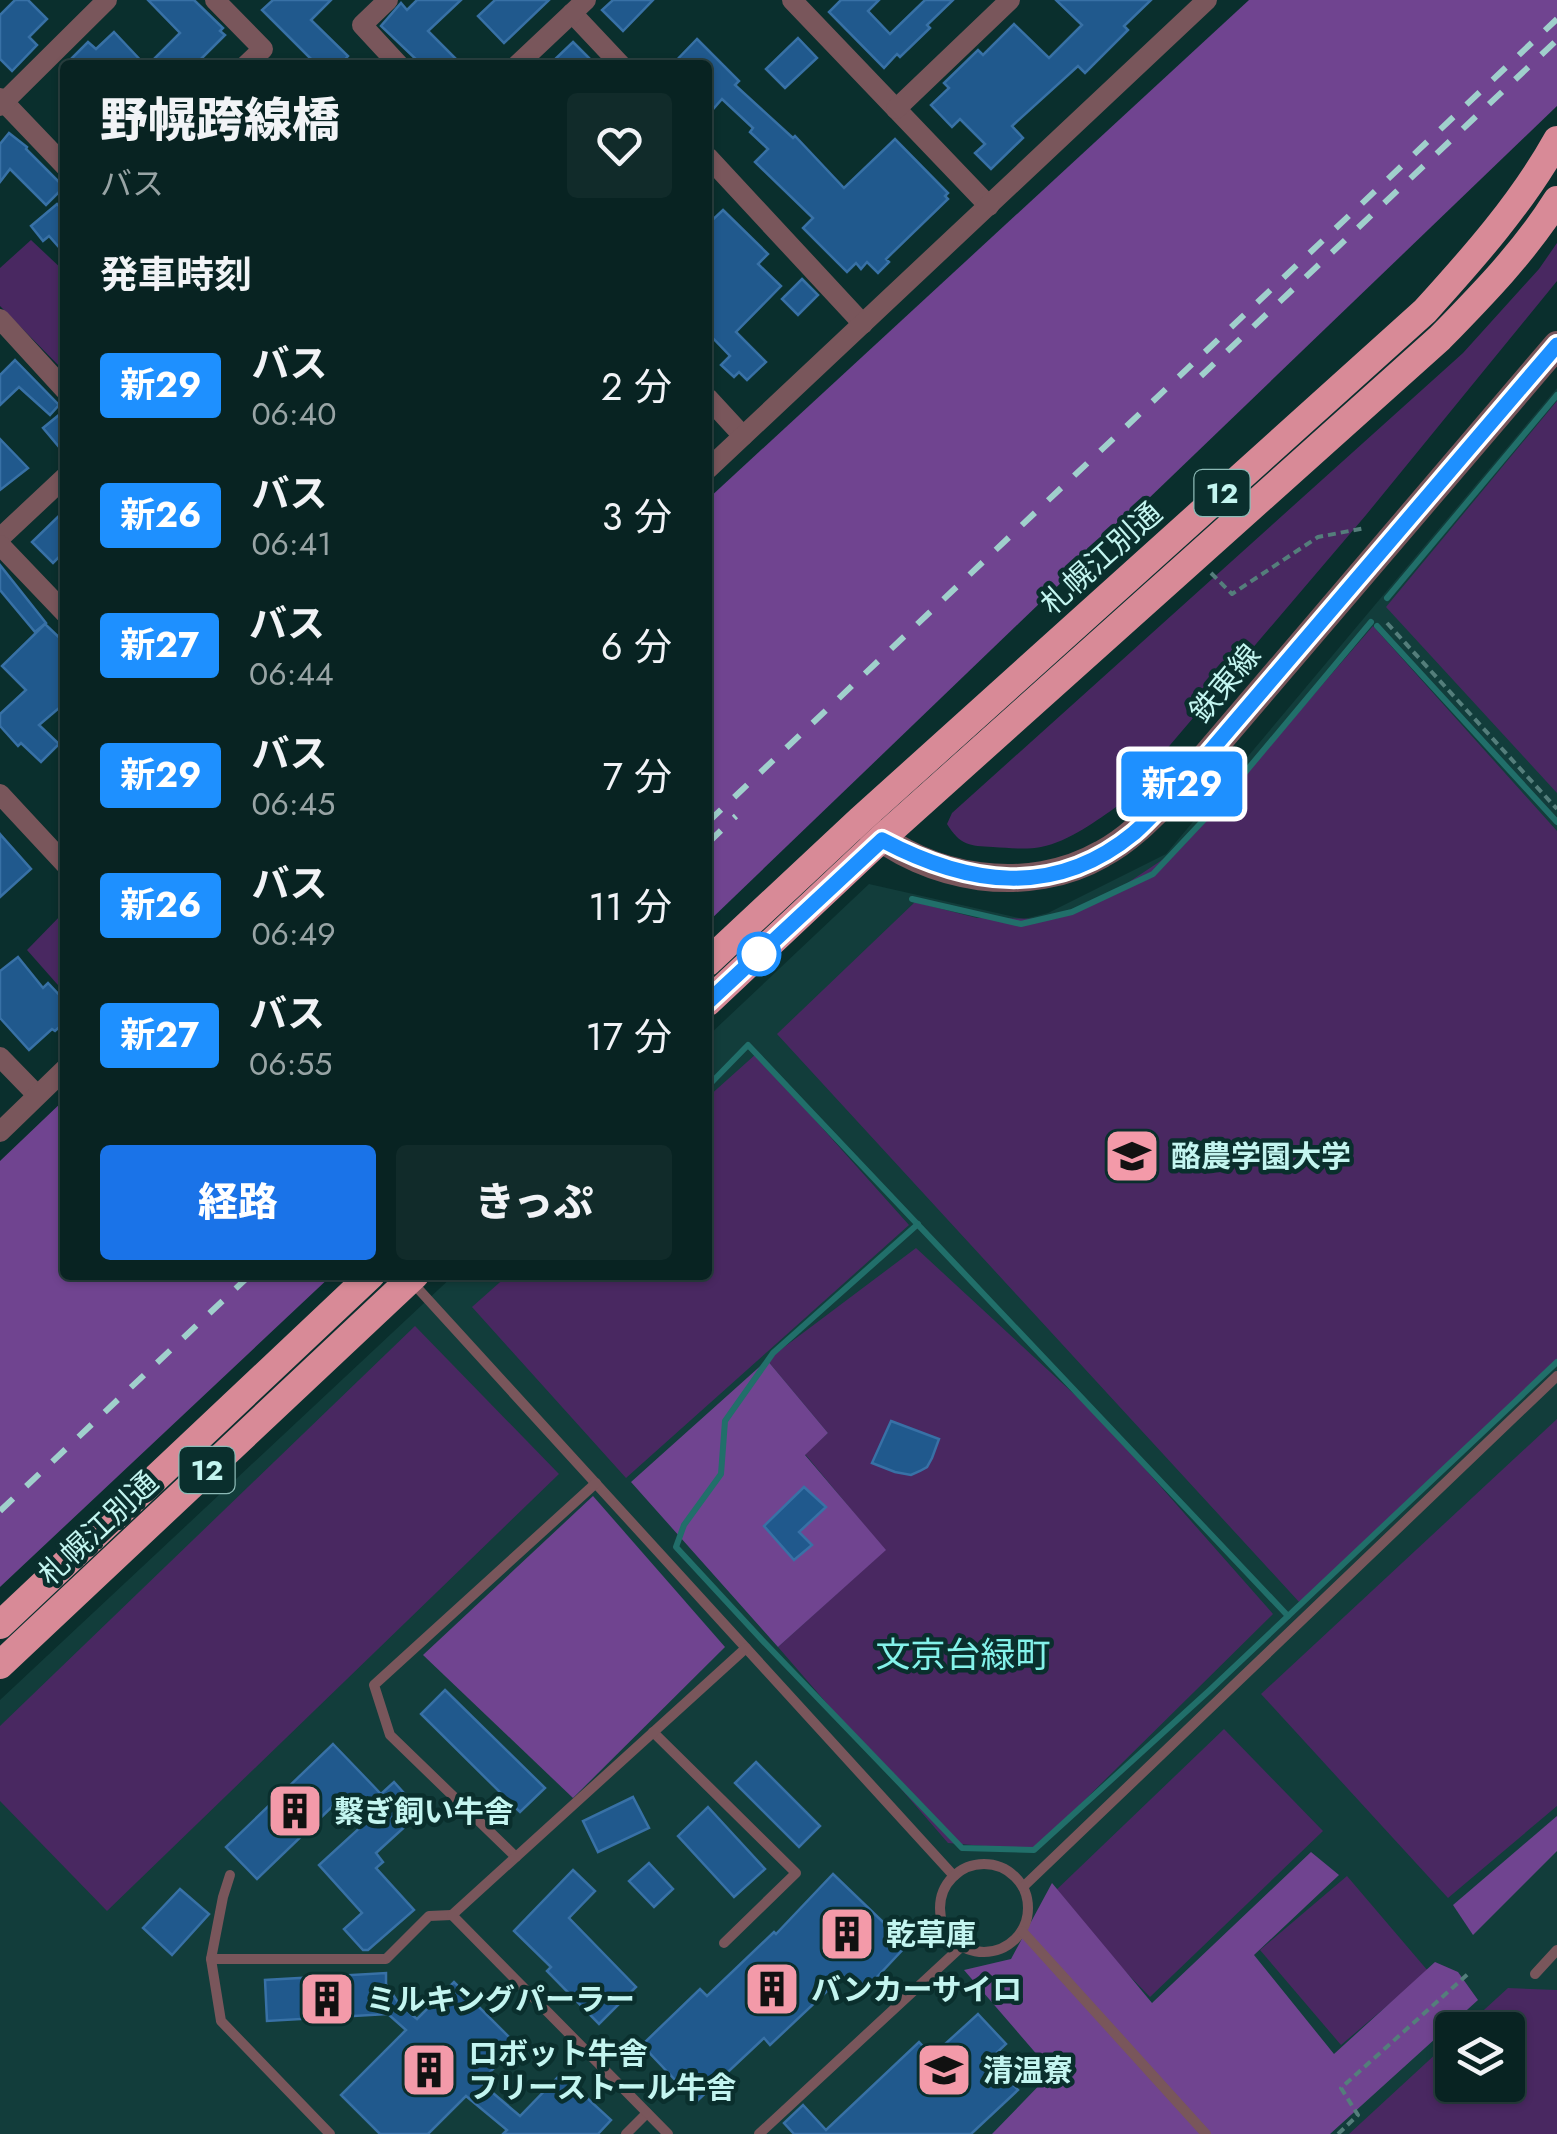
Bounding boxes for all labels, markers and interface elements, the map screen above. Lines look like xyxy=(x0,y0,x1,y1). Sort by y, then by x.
text: 野幌跨線橋 xyxy=(100,86,340,155)
button: heart xyxy=(567,93,672,198)
text: バス xyxy=(100,161,164,207)
text: 発車時刻 xyxy=(100,247,252,302)
text: バス xyxy=(251,336,327,391)
text: 2 分 xyxy=(601,359,672,414)
text: 新29 xyxy=(120,360,201,410)
text: 06:40 xyxy=(251,391,336,437)
text: バス xyxy=(251,466,327,521)
road number: 12 xyxy=(1194,470,1250,516)
text: 3 分 xyxy=(602,489,672,544)
text: 新26 xyxy=(120,490,201,540)
street label: 札幌江別通 xyxy=(1031,492,1171,624)
text: 06:41 xyxy=(251,521,332,567)
text: バス xyxy=(249,596,325,651)
text: 6 分 xyxy=(601,619,672,674)
text: 新27 xyxy=(120,620,199,670)
street label: 鉄東線 xyxy=(1180,635,1270,731)
text: 06:44 xyxy=(249,651,334,697)
text: バス xyxy=(251,726,327,781)
text: 7 分 xyxy=(603,749,672,804)
text: 新29 xyxy=(120,750,201,800)
line badge: 新29 xyxy=(1124,752,1240,816)
text: 新29 xyxy=(1141,759,1223,809)
text: 06:45 xyxy=(251,781,335,827)
text: バス xyxy=(251,856,327,911)
text: 11 分 xyxy=(588,879,672,934)
text: 新26 xyxy=(120,880,201,930)
text: 06:49 xyxy=(251,911,336,957)
unlabelled marker xyxy=(738,933,780,975)
text: バス xyxy=(249,986,325,1041)
text: 17 分 xyxy=(586,1009,672,1064)
text: 新27 xyxy=(120,1010,199,1060)
text: 06:55 xyxy=(249,1041,332,1087)
school or university icon: 酪農学園大学 xyxy=(1102,1126,1162,1186)
place label: 酪農学園大学 xyxy=(1171,1135,1351,1178)
button: 経路 xyxy=(100,1145,376,1260)
button: きっぷ xyxy=(396,1145,672,1260)
road number: 12 xyxy=(180,1447,234,1493)
street label: 札幌江別通 xyxy=(28,1461,168,1595)
district label: 文京台緑町 xyxy=(875,1630,1051,1680)
building icon: 繋ぎ飼い牛舎 xyxy=(265,1781,325,1841)
place label: 繋ぎ飼い牛舎 xyxy=(334,1790,514,1833)
building icon: 乾草庫 xyxy=(817,1904,877,1964)
place label: 乾草庫 xyxy=(886,1913,976,1956)
building icon: バンカーサイロ xyxy=(742,1959,802,2019)
place label: バンカーサイロ xyxy=(811,1968,1022,2011)
building icon: ミルキングパーラー xyxy=(297,1969,357,2029)
place label: ミルキングパーラー xyxy=(366,1978,635,2021)
map controls xyxy=(1435,2012,1525,2102)
button: layers xyxy=(1435,2012,1525,2102)
place label: ロボット牛舎 フリーストール牛舎 xyxy=(468,2032,737,2109)
building icon: ロボット牛舎 フリーストール牛舎 xyxy=(399,2040,459,2100)
school or university icon: 清温寮 xyxy=(914,2040,974,2100)
place label: 清温寮 xyxy=(983,2049,1073,2092)

